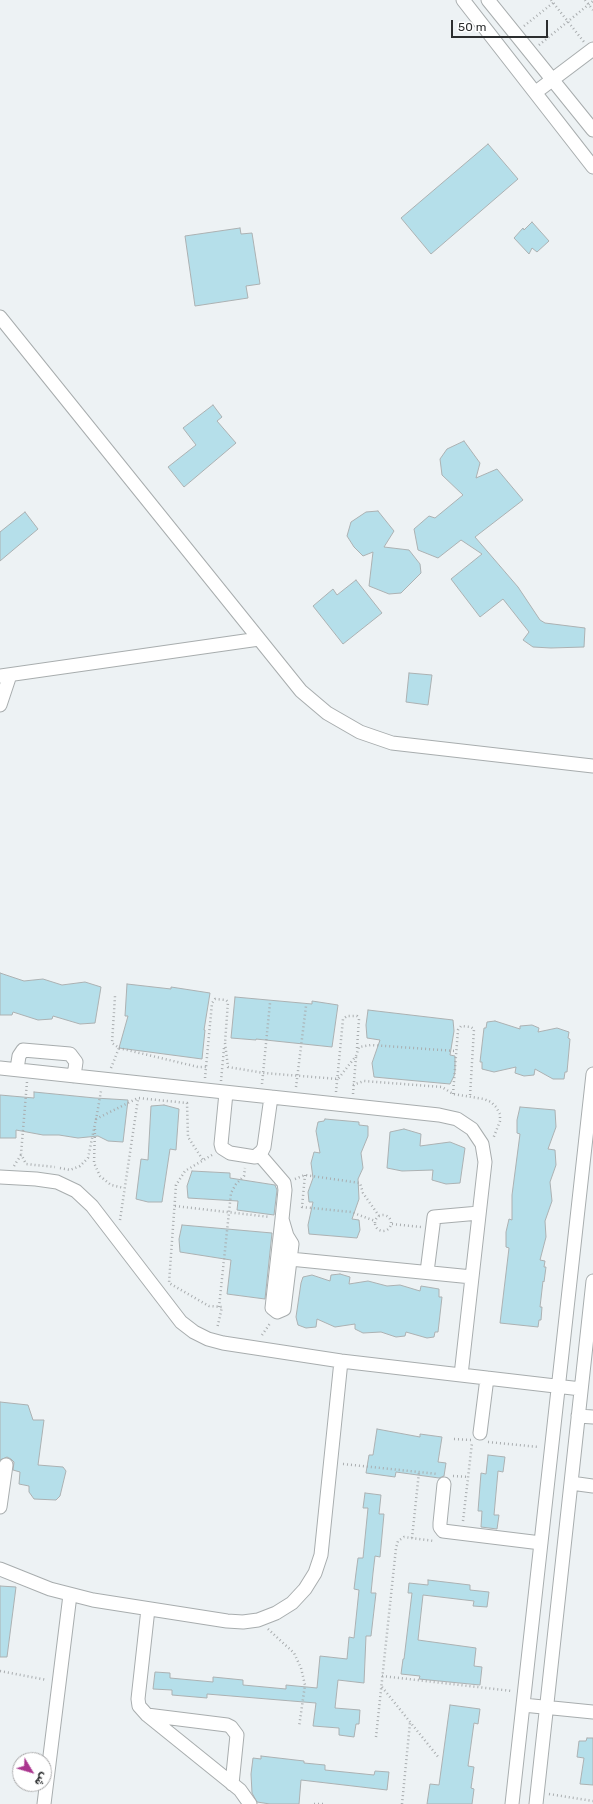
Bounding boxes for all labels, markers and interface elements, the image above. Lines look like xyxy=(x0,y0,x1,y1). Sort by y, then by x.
scale bar xyxy=(453,12,550,38)
text: 50 m xyxy=(458,20,486,34)
north arrow xyxy=(12,1752,52,1792)
text: ش xyxy=(32,1770,50,1789)

